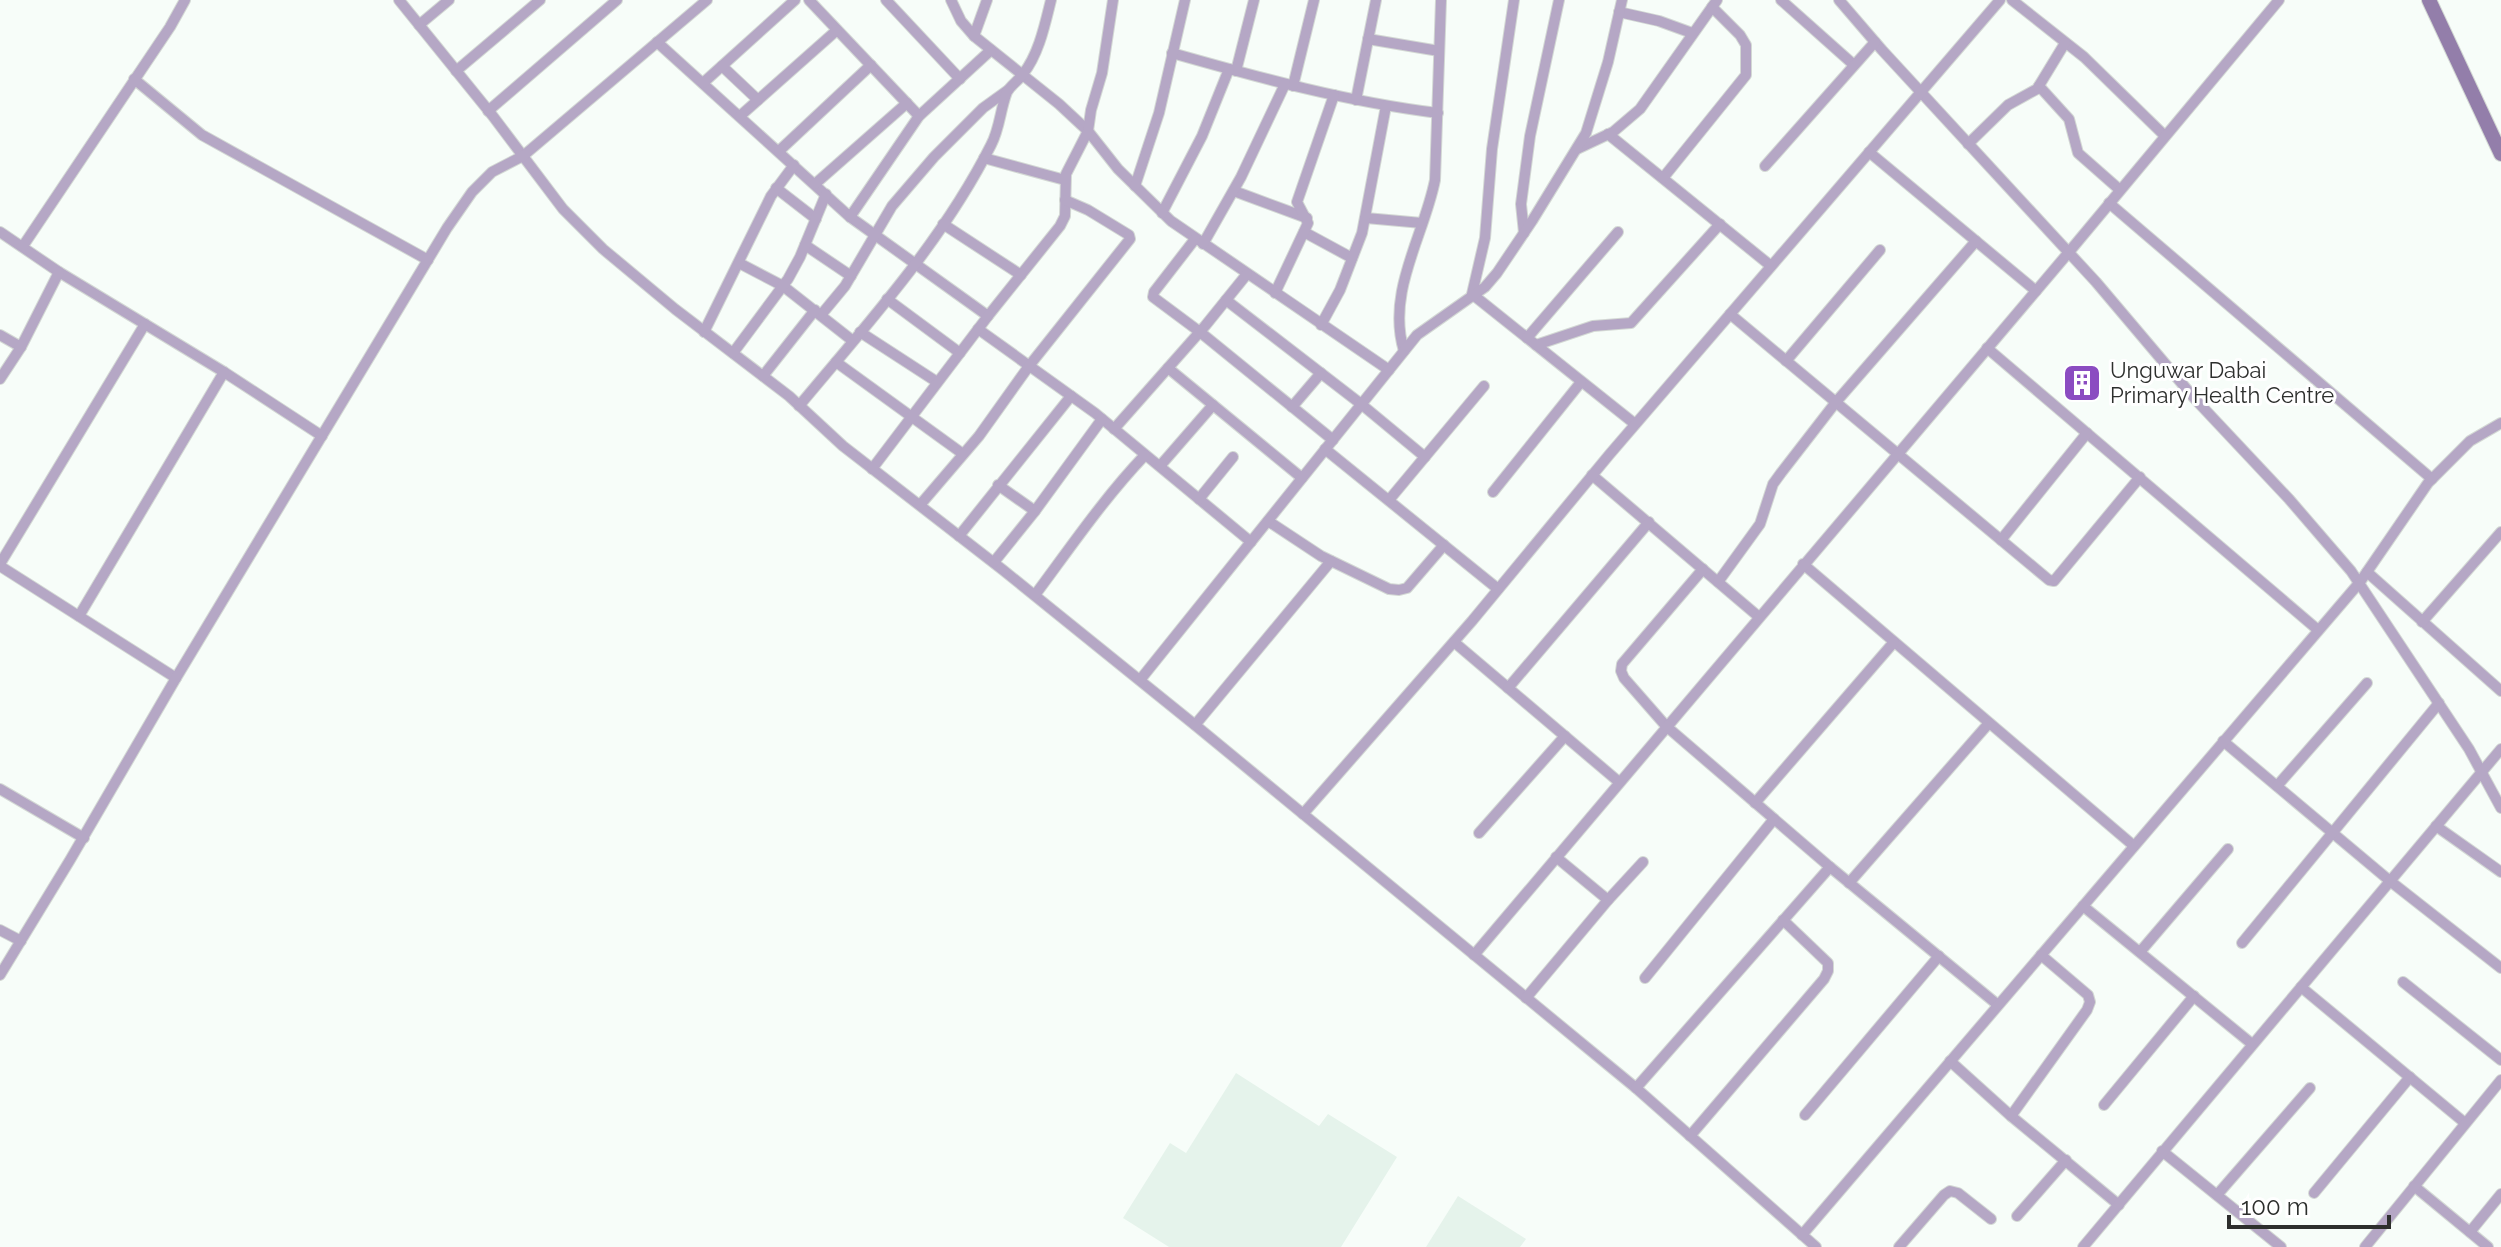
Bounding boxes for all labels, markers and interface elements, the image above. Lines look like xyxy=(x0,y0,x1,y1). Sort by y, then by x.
place label: Unguwar Dabai Primary Health Centre xyxy=(2110,357,2334,408)
building icon: Unguwar Dabai Primary Health Centre xyxy=(2061,362,2103,404)
scale bar xyxy=(2229,1179,2389,1229)
text: 100 m xyxy=(2241,1192,2309,1221)

